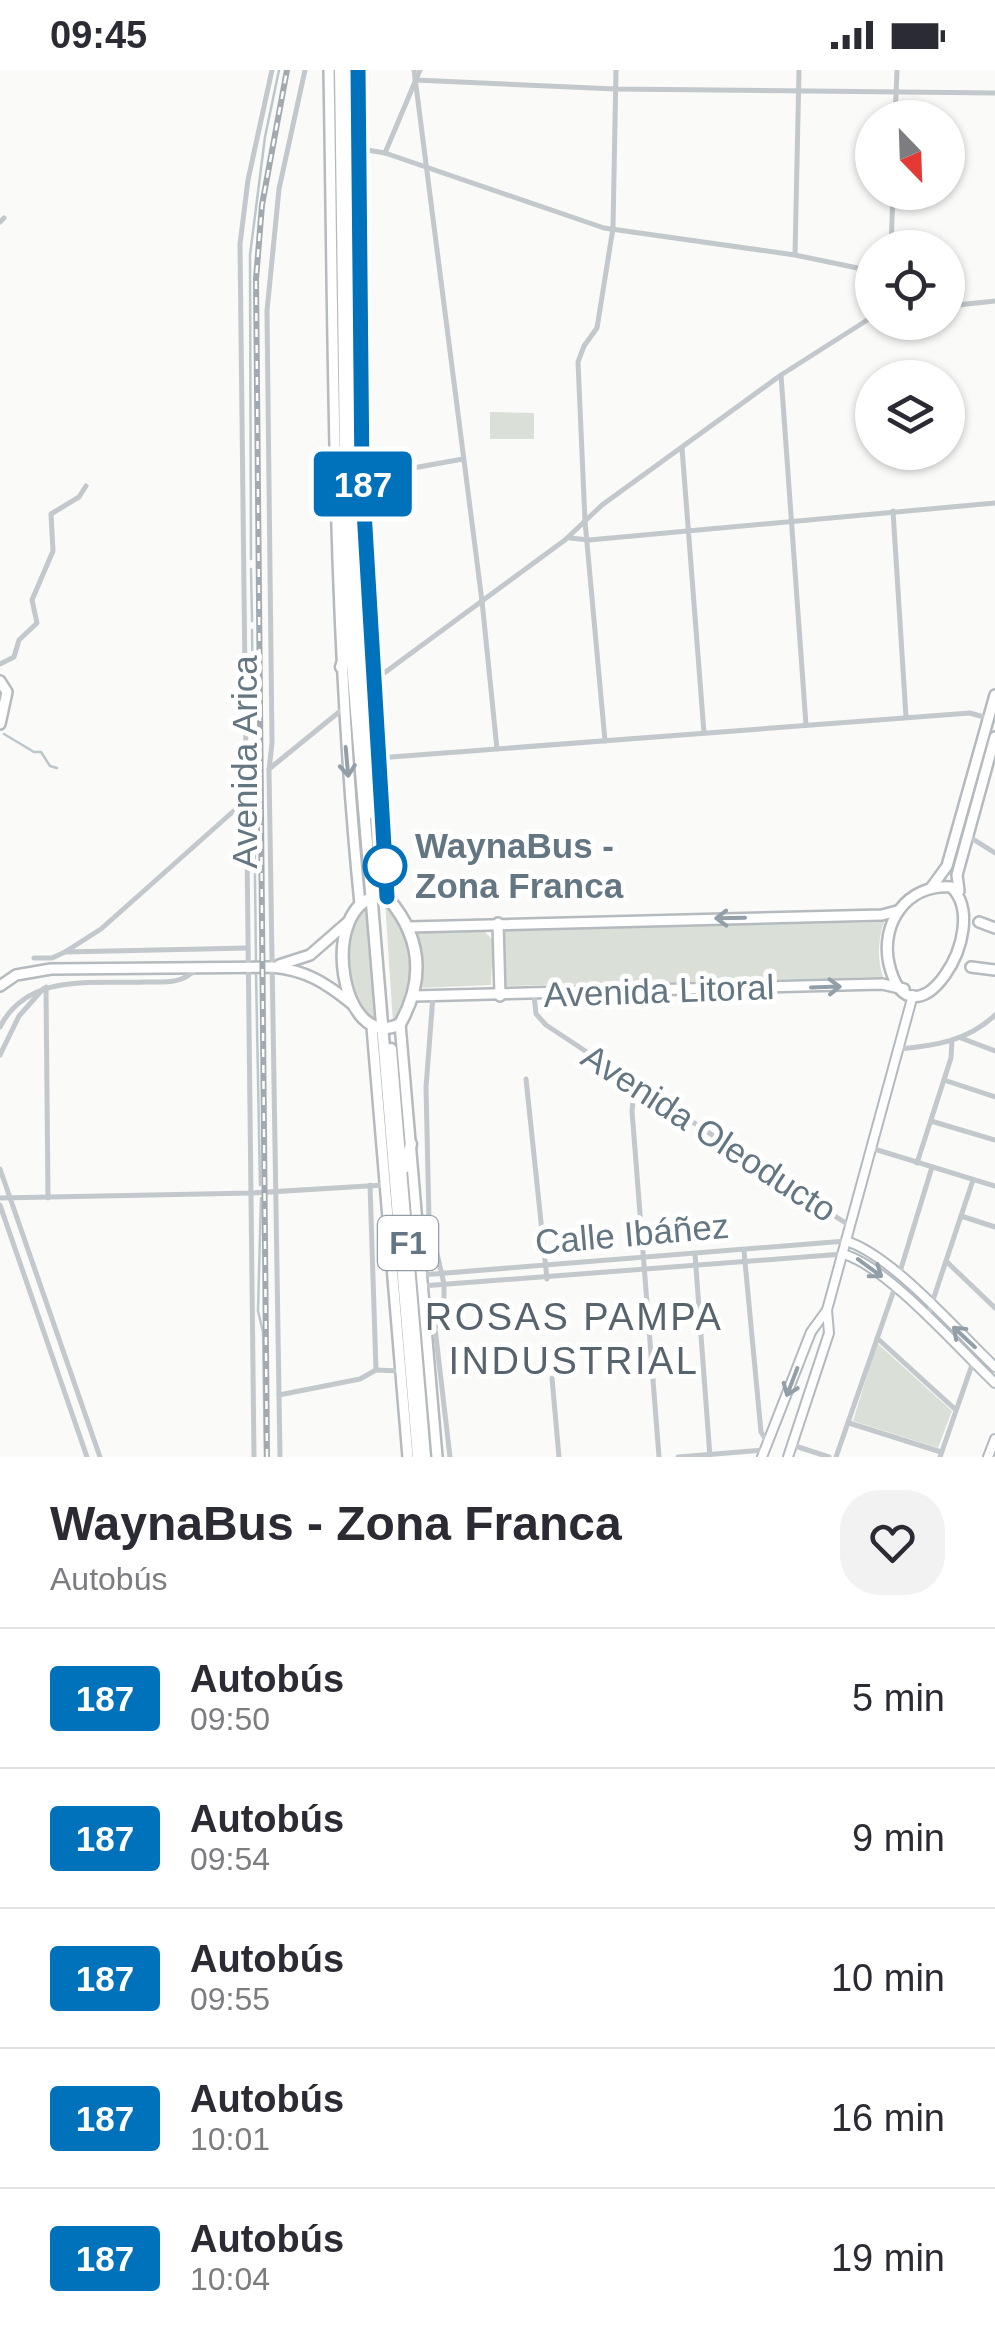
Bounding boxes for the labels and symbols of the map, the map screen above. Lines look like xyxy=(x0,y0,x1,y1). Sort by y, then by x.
north arrow xyxy=(855,100,965,210)
line badge: 187 xyxy=(306,452,420,516)
street label: Avenida Arica xyxy=(225,655,264,869)
one-way arrow xyxy=(338,746,357,778)
place label: WaynaBus - Zona Franca xyxy=(415,826,624,905)
marker: WaynaBus - Zona Franca xyxy=(364,845,406,887)
one-way arrow xyxy=(715,909,747,928)
street label: Avenida Litoral xyxy=(543,967,775,1014)
one-way arrow xyxy=(810,977,842,996)
street label: Avenida Oleoducto xyxy=(575,1036,844,1229)
street label: Calle Ibáñez xyxy=(533,1206,731,1261)
road number: F1 xyxy=(378,1216,438,1270)
one-way arrow xyxy=(856,1257,883,1278)
district label: ROSAS PAMPA INDUSTRIAL xyxy=(425,1296,723,1382)
one-way arrow xyxy=(952,1326,977,1349)
one-way arrow xyxy=(781,1366,799,1396)

